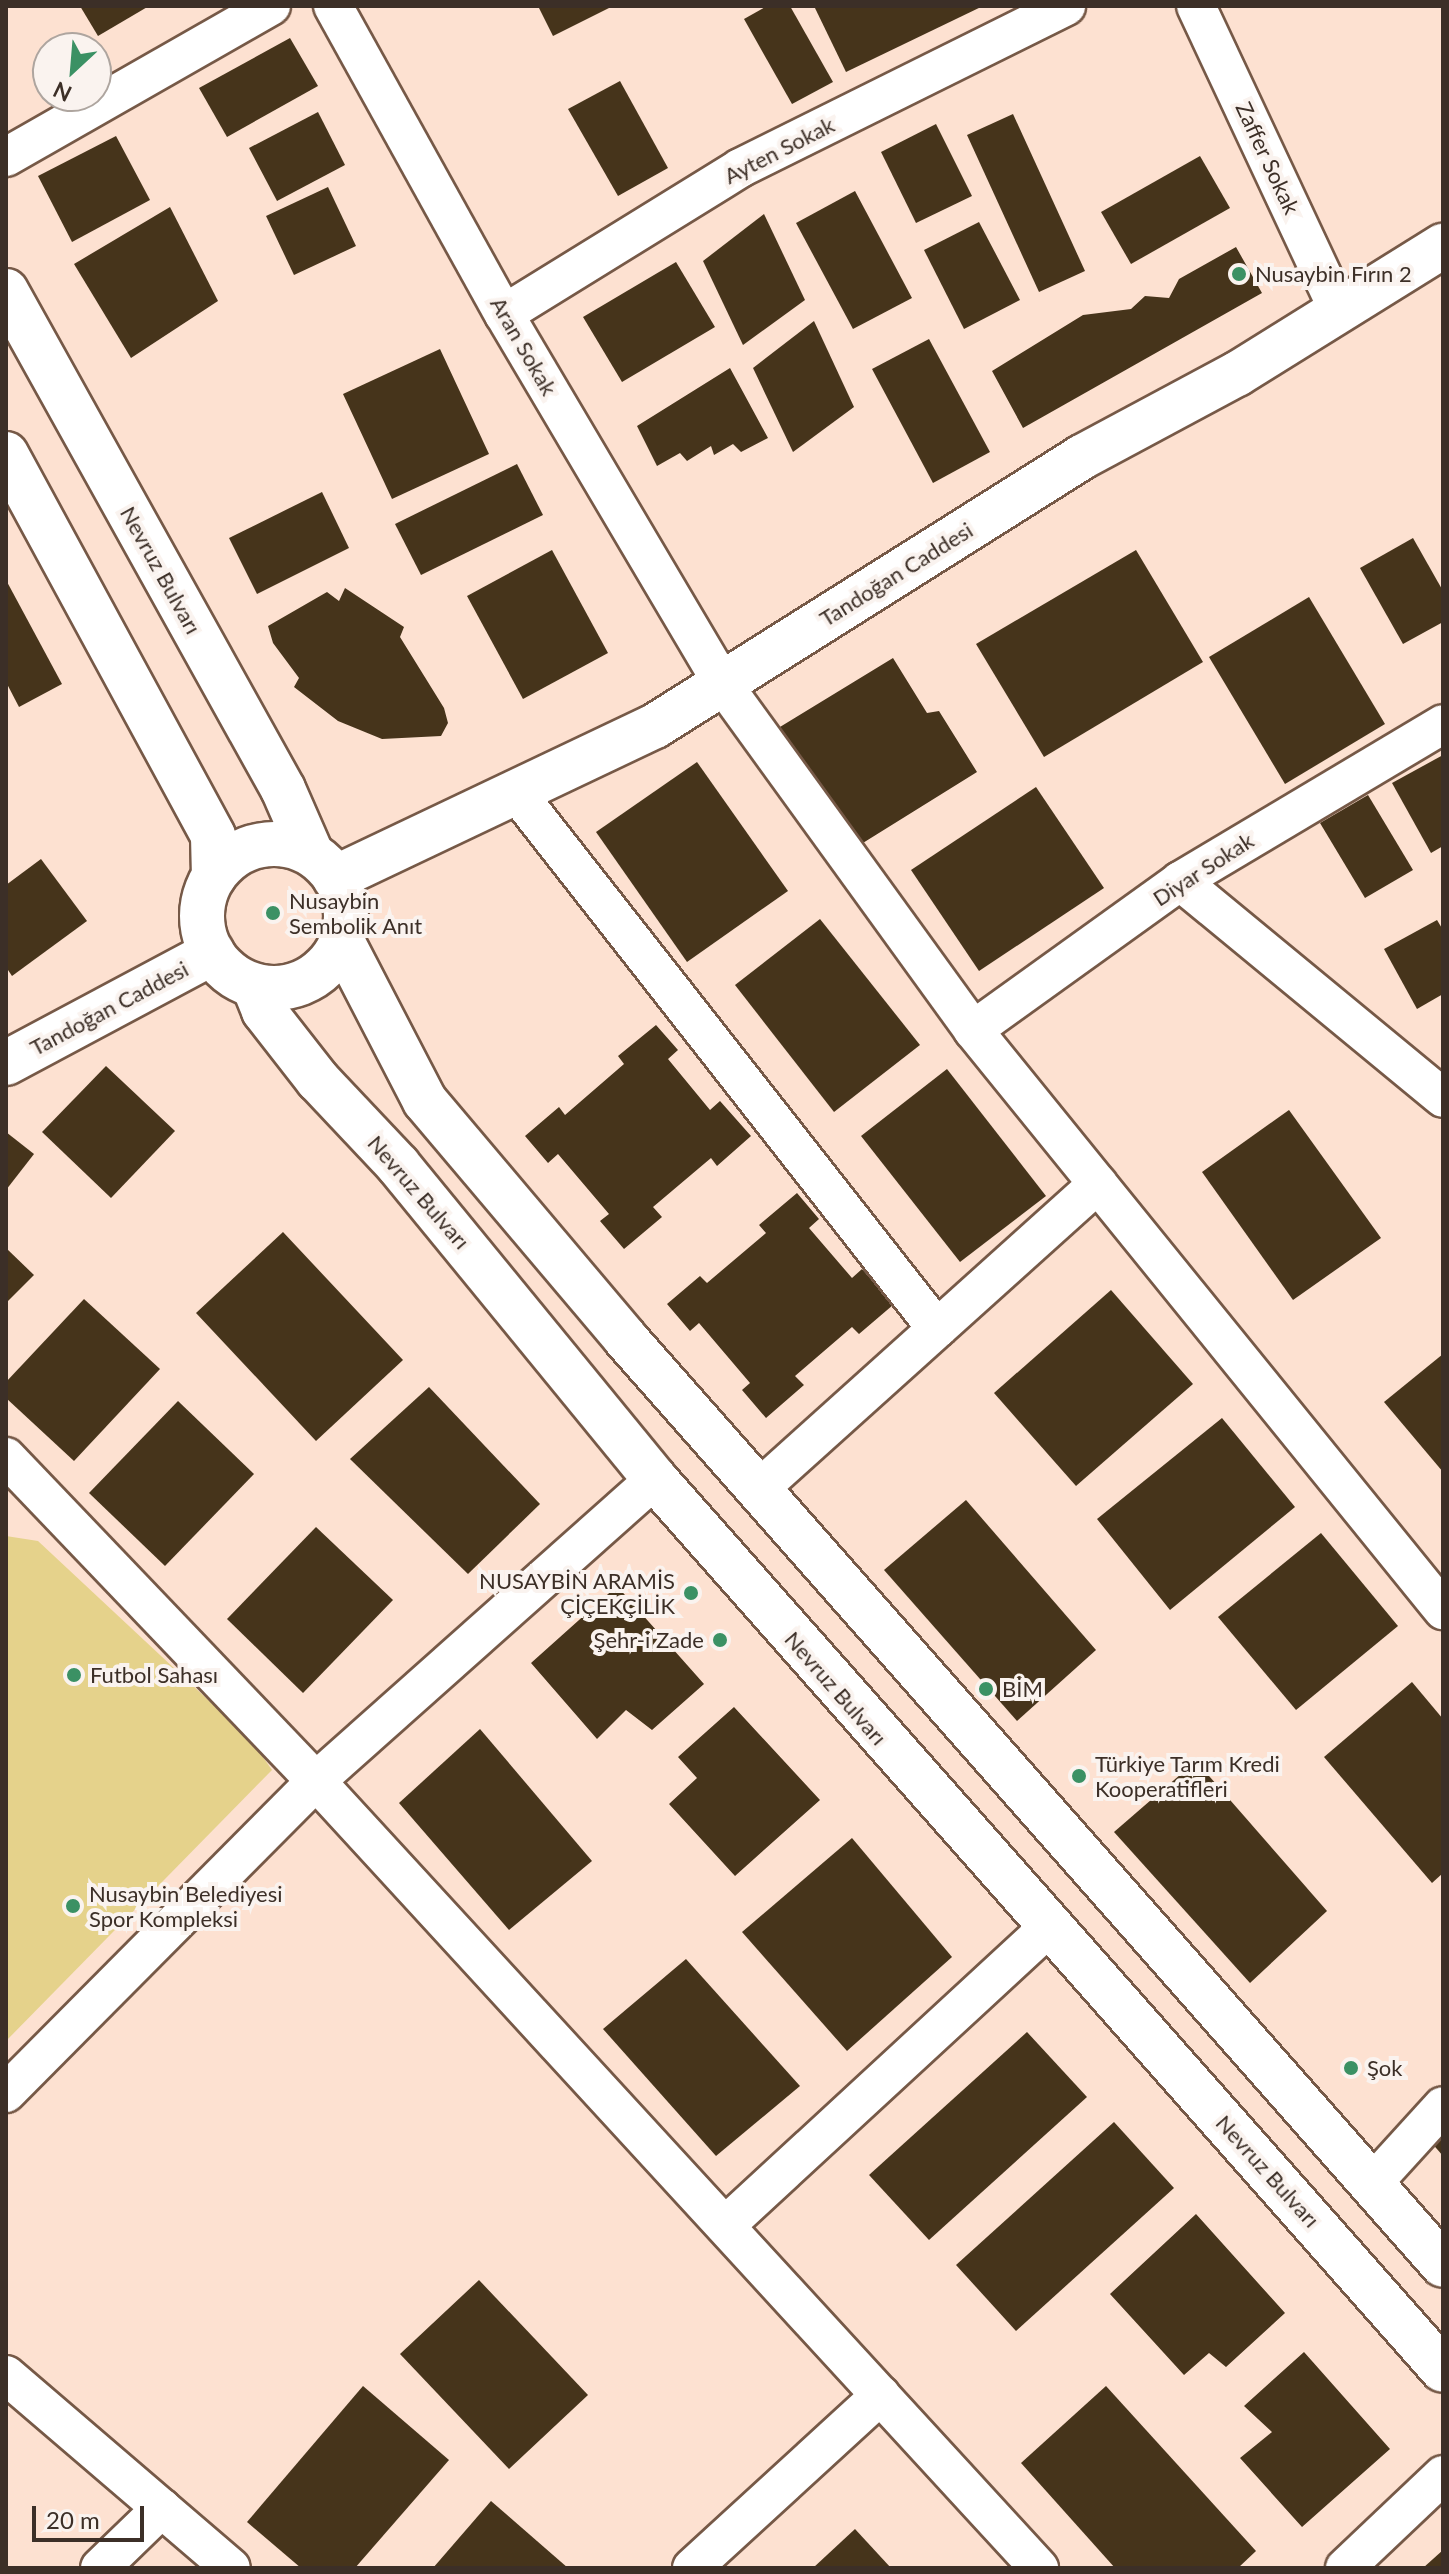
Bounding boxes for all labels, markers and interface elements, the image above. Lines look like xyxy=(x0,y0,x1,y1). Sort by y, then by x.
north arrow xyxy=(32,32,112,112)
text: N xyxy=(49,76,76,108)
street label: Zaffer Sokak xyxy=(1230,98,1306,218)
street label: Ayten Sokak xyxy=(719,111,839,189)
place label: Nusaybin Fırın 2 xyxy=(1255,261,1412,287)
marker: Nusaybin Fırın 2 xyxy=(1230,265,1248,283)
street label: Aran Sokak xyxy=(485,292,563,400)
street label: Nevruz Bulvarı xyxy=(115,502,207,638)
street label: Tandoğan Caddesi xyxy=(815,516,977,632)
street label: Diyar Sokak xyxy=(1148,827,1258,911)
place label: Nusaybin Sembolik Anıt xyxy=(289,887,423,938)
marker: Nusaybin Sembolik Anıt xyxy=(264,904,282,922)
street label: Tandoğan Caddesi xyxy=(25,955,193,1061)
street label: Nevruz Bulvarı xyxy=(363,1130,475,1254)
place label: NUSAYBİN ARAMİS ÇİÇEKÇİLİK xyxy=(478,1567,675,1618)
marker: NUSAYBİN ARAMİS ÇİÇEKÇİLİK xyxy=(682,1584,700,1602)
street label: Nevruz Bulvarı xyxy=(780,1626,892,1750)
place label: Şehr-i Zade xyxy=(594,1627,704,1653)
marker: Şehr-i Zade xyxy=(711,1631,729,1649)
place label: Futbol Sahası xyxy=(90,1662,218,1688)
marker: Futbol Sahası xyxy=(65,1666,83,1684)
place label: BİM xyxy=(1002,1676,1043,1702)
marker: BİM xyxy=(977,1680,995,1698)
place label: Türkiye Tarım Kredi Kooperatifleri xyxy=(1095,1750,1280,1802)
marker: Türkiye Tarım Kredi Kooperatifleri xyxy=(1070,1767,1088,1785)
place label: Nusaybin Belediyesi Spor Kompleksi xyxy=(89,1880,282,1932)
marker: Nusaybin Belediyesi Spor Kompleksi xyxy=(64,1897,82,1915)
place label: Şok xyxy=(1367,2055,1403,2081)
marker: Şok xyxy=(1342,2059,1360,2077)
street label: Nevruz Bulvarı xyxy=(1211,2109,1325,2233)
scale bar xyxy=(36,2490,148,2540)
text: 20 m xyxy=(46,2505,100,2534)

